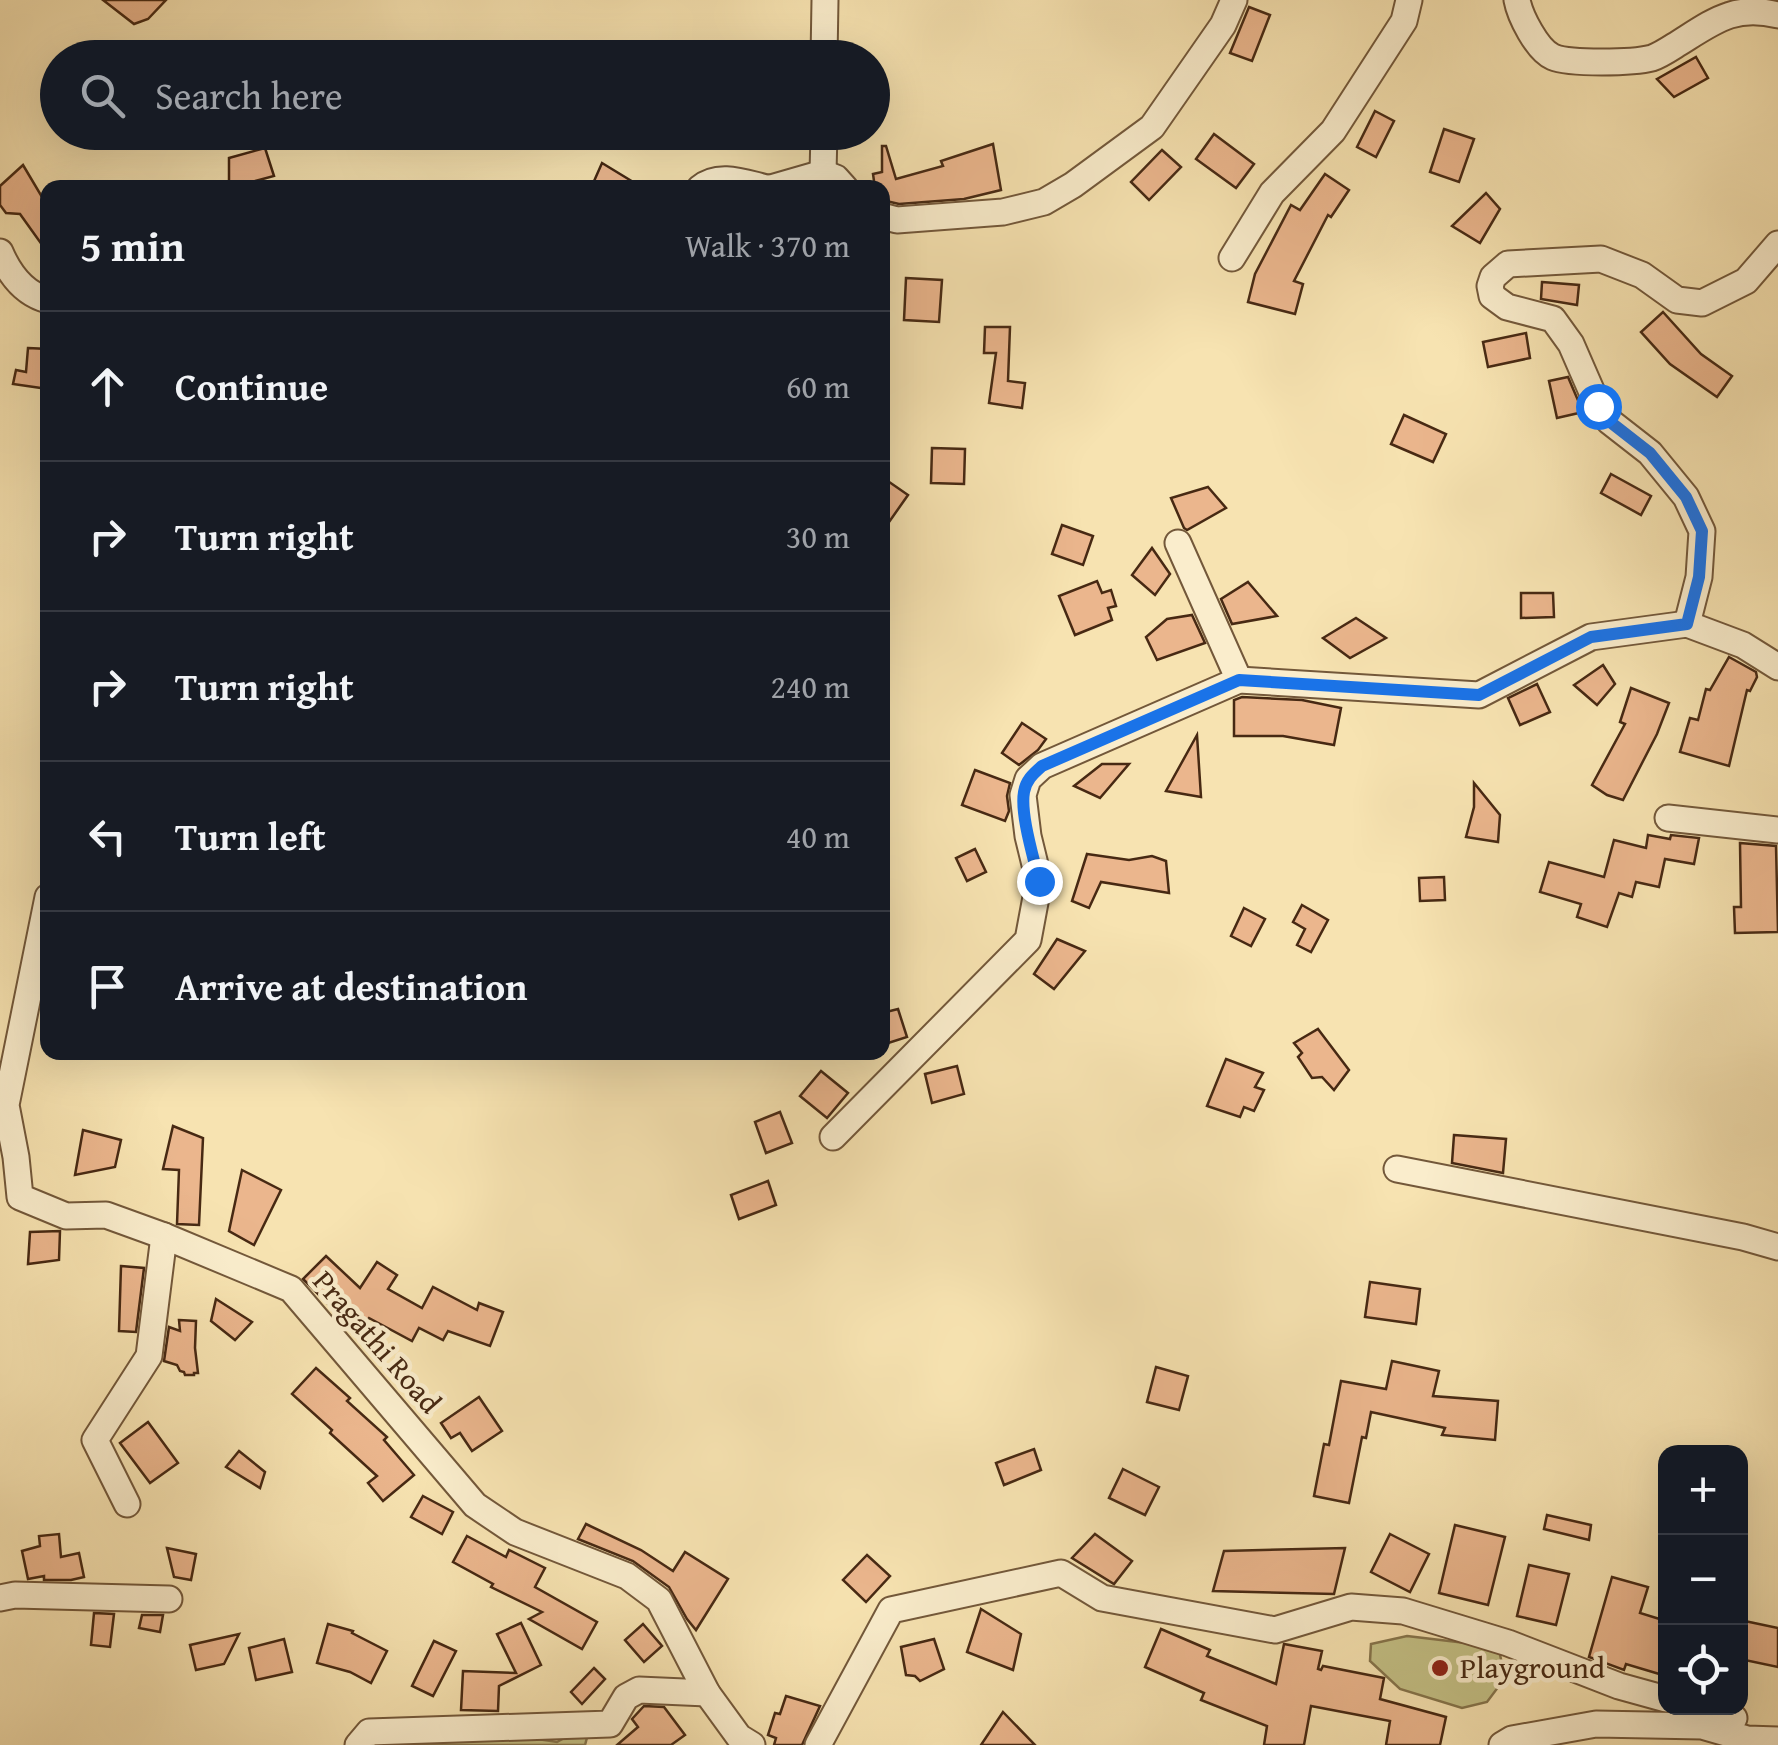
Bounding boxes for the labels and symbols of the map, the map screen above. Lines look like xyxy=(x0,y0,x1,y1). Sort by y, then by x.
route start xyxy=(1576,384,1622,430)
route end xyxy=(1017,859,1063,905)
street label: Pragathi Road xyxy=(303,1260,452,1422)
place label: Playground xyxy=(1460,1645,1605,1689)
marker: Playground xyxy=(1429,1657,1451,1679)

